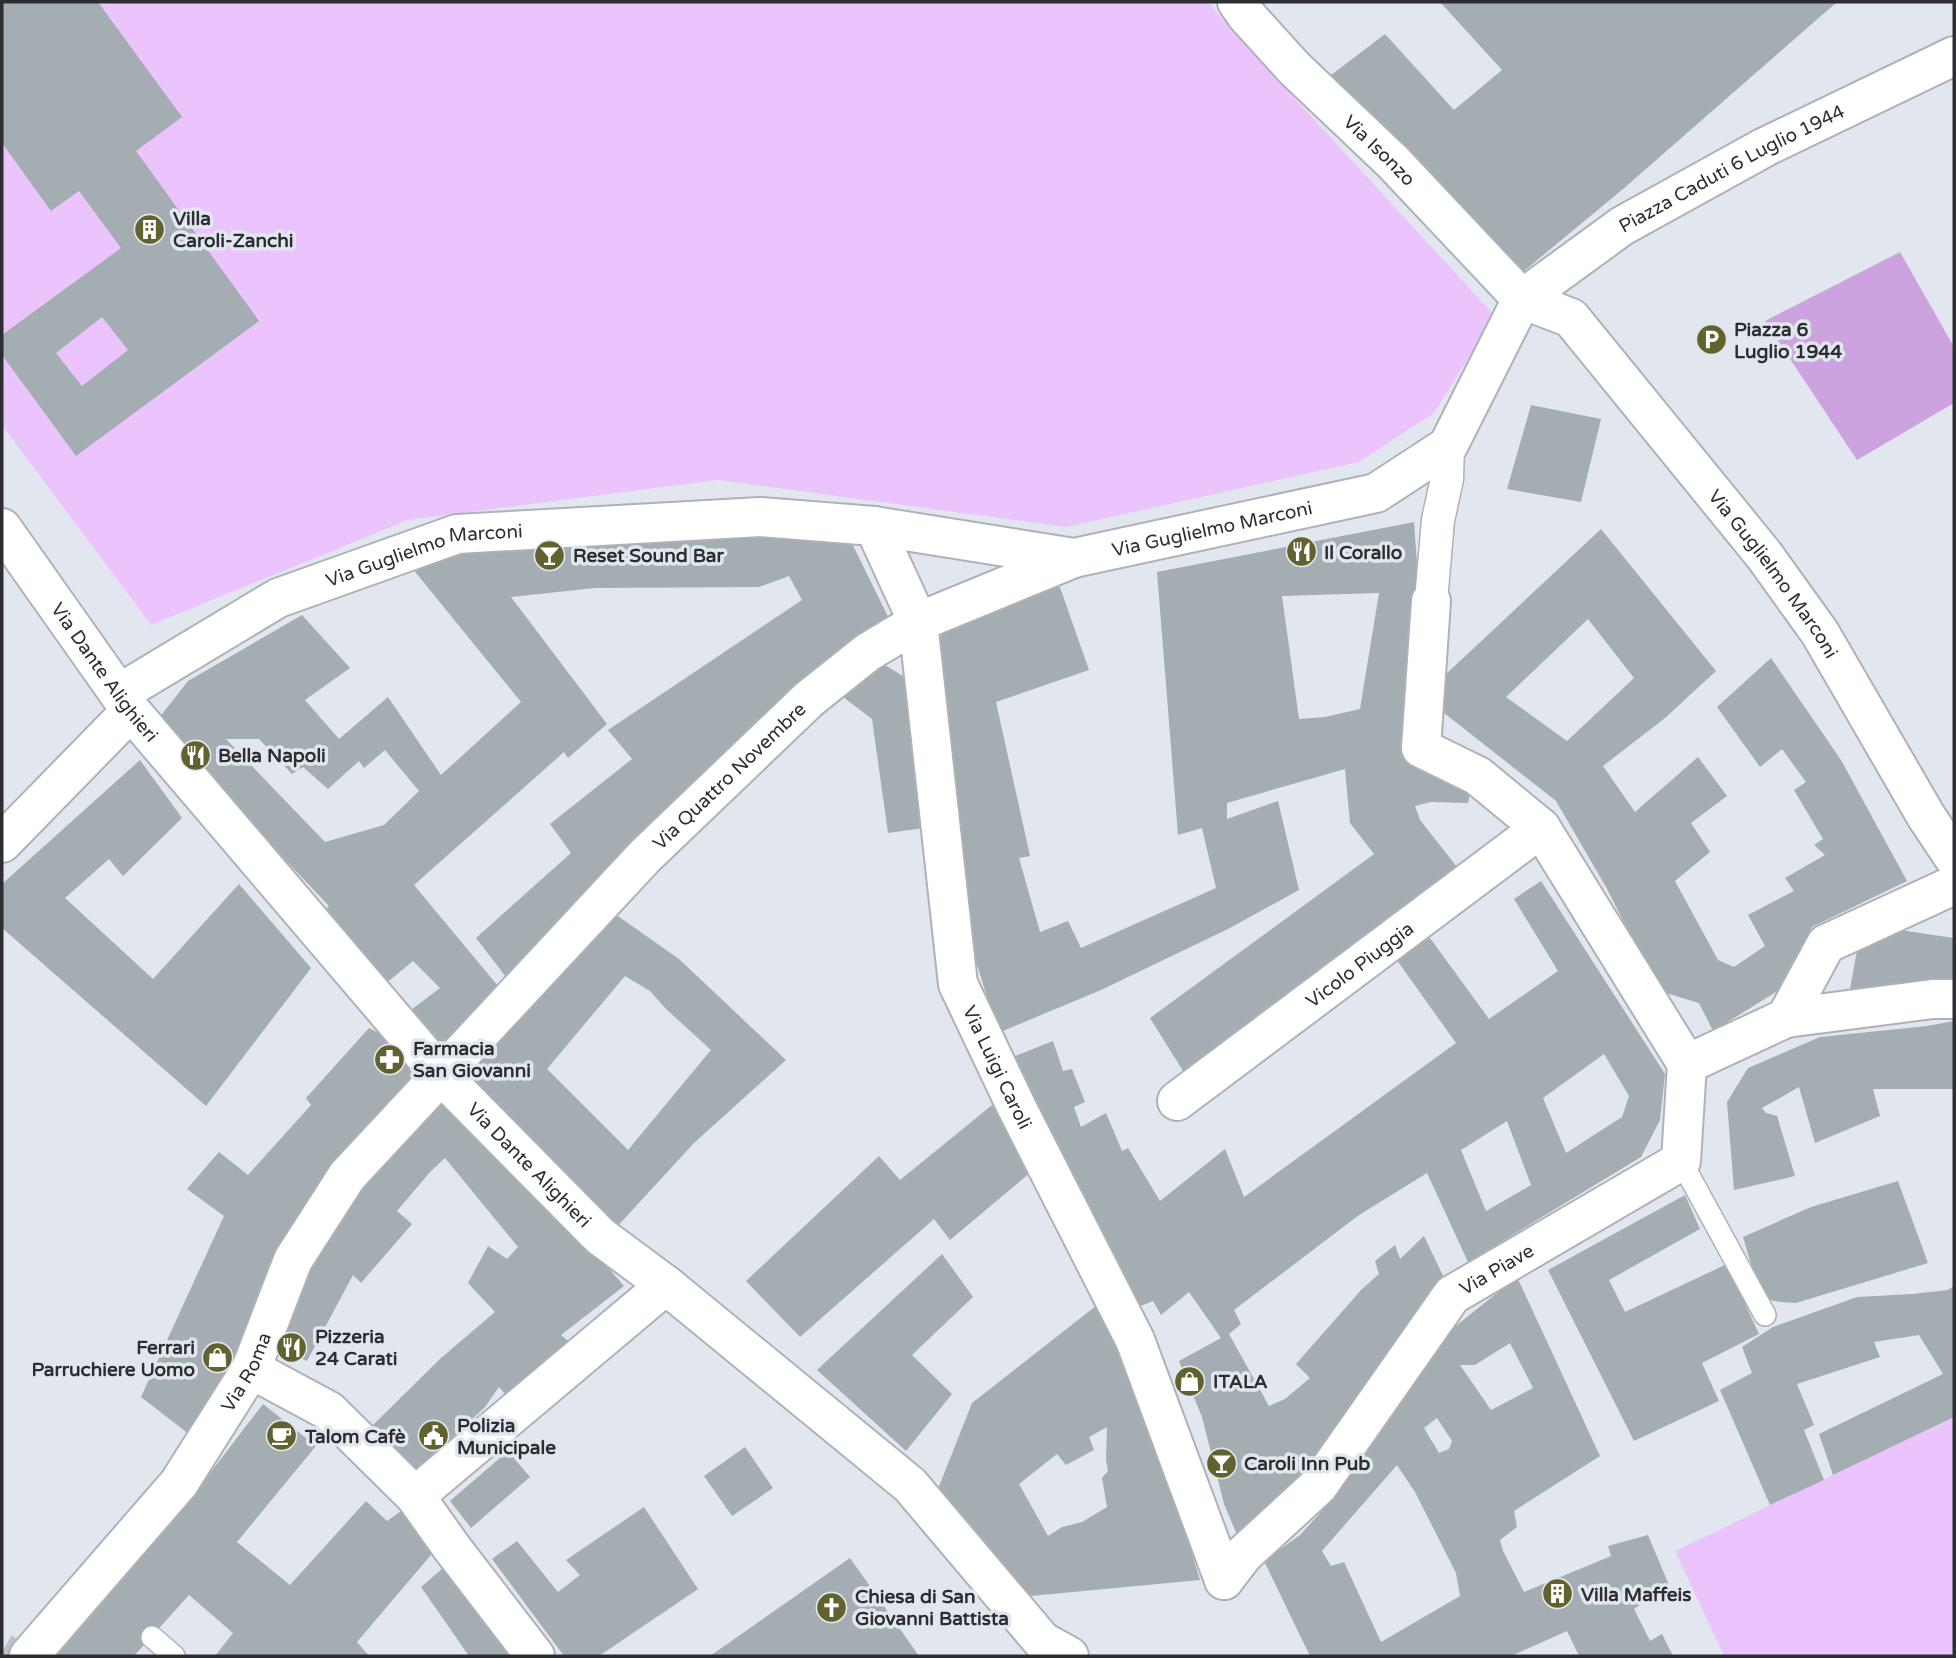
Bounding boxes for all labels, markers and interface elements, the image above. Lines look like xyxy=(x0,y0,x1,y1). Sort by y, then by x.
street label: Piazza Caduti 6 Luglio 1944 xyxy=(1615,100,1848,238)
street label: Via Isonzo xyxy=(1338,111,1420,191)
place label: Villa Caroli-Zanchi xyxy=(173,208,293,252)
building icon: Villa Caroli-Zanchi xyxy=(133,212,167,246)
place label: Piazza 6 Luglio 1944 xyxy=(1734,319,1842,364)
parking icon: Piazza 6 Luglio 1944 xyxy=(1694,323,1728,357)
street label: Via Guglielmo Marconi xyxy=(1703,486,1842,662)
street label: Via Guglielmo Marconi xyxy=(1110,497,1314,562)
street label: Via Guglielmo Marconi xyxy=(323,520,523,592)
restaurant icon: Il Corallo xyxy=(1284,535,1318,569)
bar icon: Reset Sound Bar xyxy=(533,538,567,572)
place label: Il Corallo xyxy=(1324,542,1402,564)
place label: Reset Sound Bar xyxy=(573,545,725,567)
street label: Via Dante Alighieri xyxy=(46,599,162,747)
street label: Via Quattro Novembre xyxy=(649,698,811,854)
restaurant icon: Bella Napoli xyxy=(178,738,212,772)
place label: Bella Napoli xyxy=(218,745,326,768)
street label: Vicolo Piuggia xyxy=(1302,918,1418,1012)
street label: Via Luigi Caroli xyxy=(958,1002,1036,1133)
place label: Farmacia San Giovanni xyxy=(413,1038,531,1082)
pharmacy icon: Farmacia San Giovanni xyxy=(373,1042,407,1076)
street label: Via Dante Alighieri xyxy=(462,1098,595,1232)
street label: Via Piave xyxy=(1456,1240,1538,1300)
place label: Pizzeria 24 Carati xyxy=(315,1326,397,1370)
street label: Via Roma xyxy=(217,1329,276,1416)
restaurant icon: Pizzeria 24 Carati xyxy=(275,1330,309,1364)
place label: Ferrari Parruchiere Uomo xyxy=(31,1337,195,1381)
shop icon: Ferrari Parruchiere Uomo xyxy=(201,1341,235,1375)
shop icon: ITALA xyxy=(1173,1364,1207,1398)
place label: ITALA xyxy=(1213,1371,1268,1393)
place label: Polizia Municipale xyxy=(457,1415,556,1460)
cafe icon: Talom Cafè xyxy=(265,1419,299,1453)
public building icon: Polizia Municipale xyxy=(417,1419,451,1453)
place label: Talom Cafè xyxy=(304,1426,406,1448)
bar icon: Caroli Inn Pub xyxy=(1204,1446,1238,1480)
place label: Caroli Inn Pub xyxy=(1244,1453,1370,1475)
building icon: Villa Maffeis xyxy=(1541,1577,1575,1611)
place label: Villa Maffeis xyxy=(1581,1584,1691,1606)
place label: Chiesa di San Giovanni Battista xyxy=(855,1586,1009,1630)
church icon: Chiesa di San Giovanni Battista xyxy=(815,1590,849,1624)

